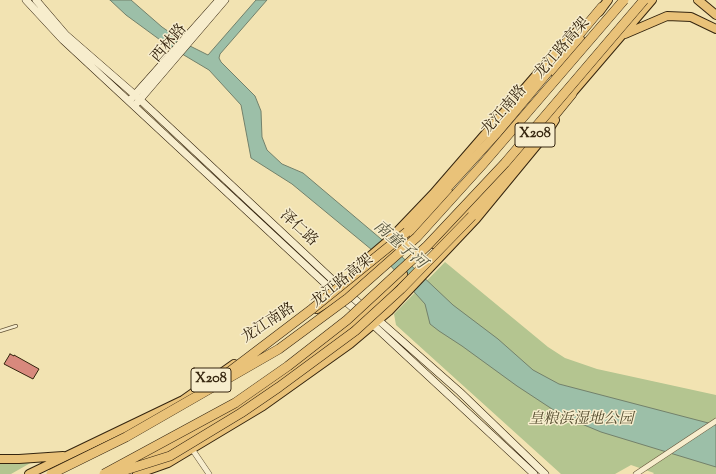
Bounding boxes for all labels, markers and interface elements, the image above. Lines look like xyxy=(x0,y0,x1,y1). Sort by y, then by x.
street label: 龙江路高架 xyxy=(532,15,594,83)
street label: 西林路 xyxy=(148,21,192,67)
street label: 龙江南路 xyxy=(479,82,531,140)
road number: X208 xyxy=(515,123,555,147)
street label: 泽仁路 xyxy=(275,207,321,251)
water label: 南童子河 xyxy=(369,218,429,274)
street label: 龙江路高架 xyxy=(308,251,378,313)
street label: 龙江南路 xyxy=(239,300,299,348)
road number: X208 xyxy=(191,368,231,392)
park label: 皇粮浜湿地公园 xyxy=(529,411,633,429)

